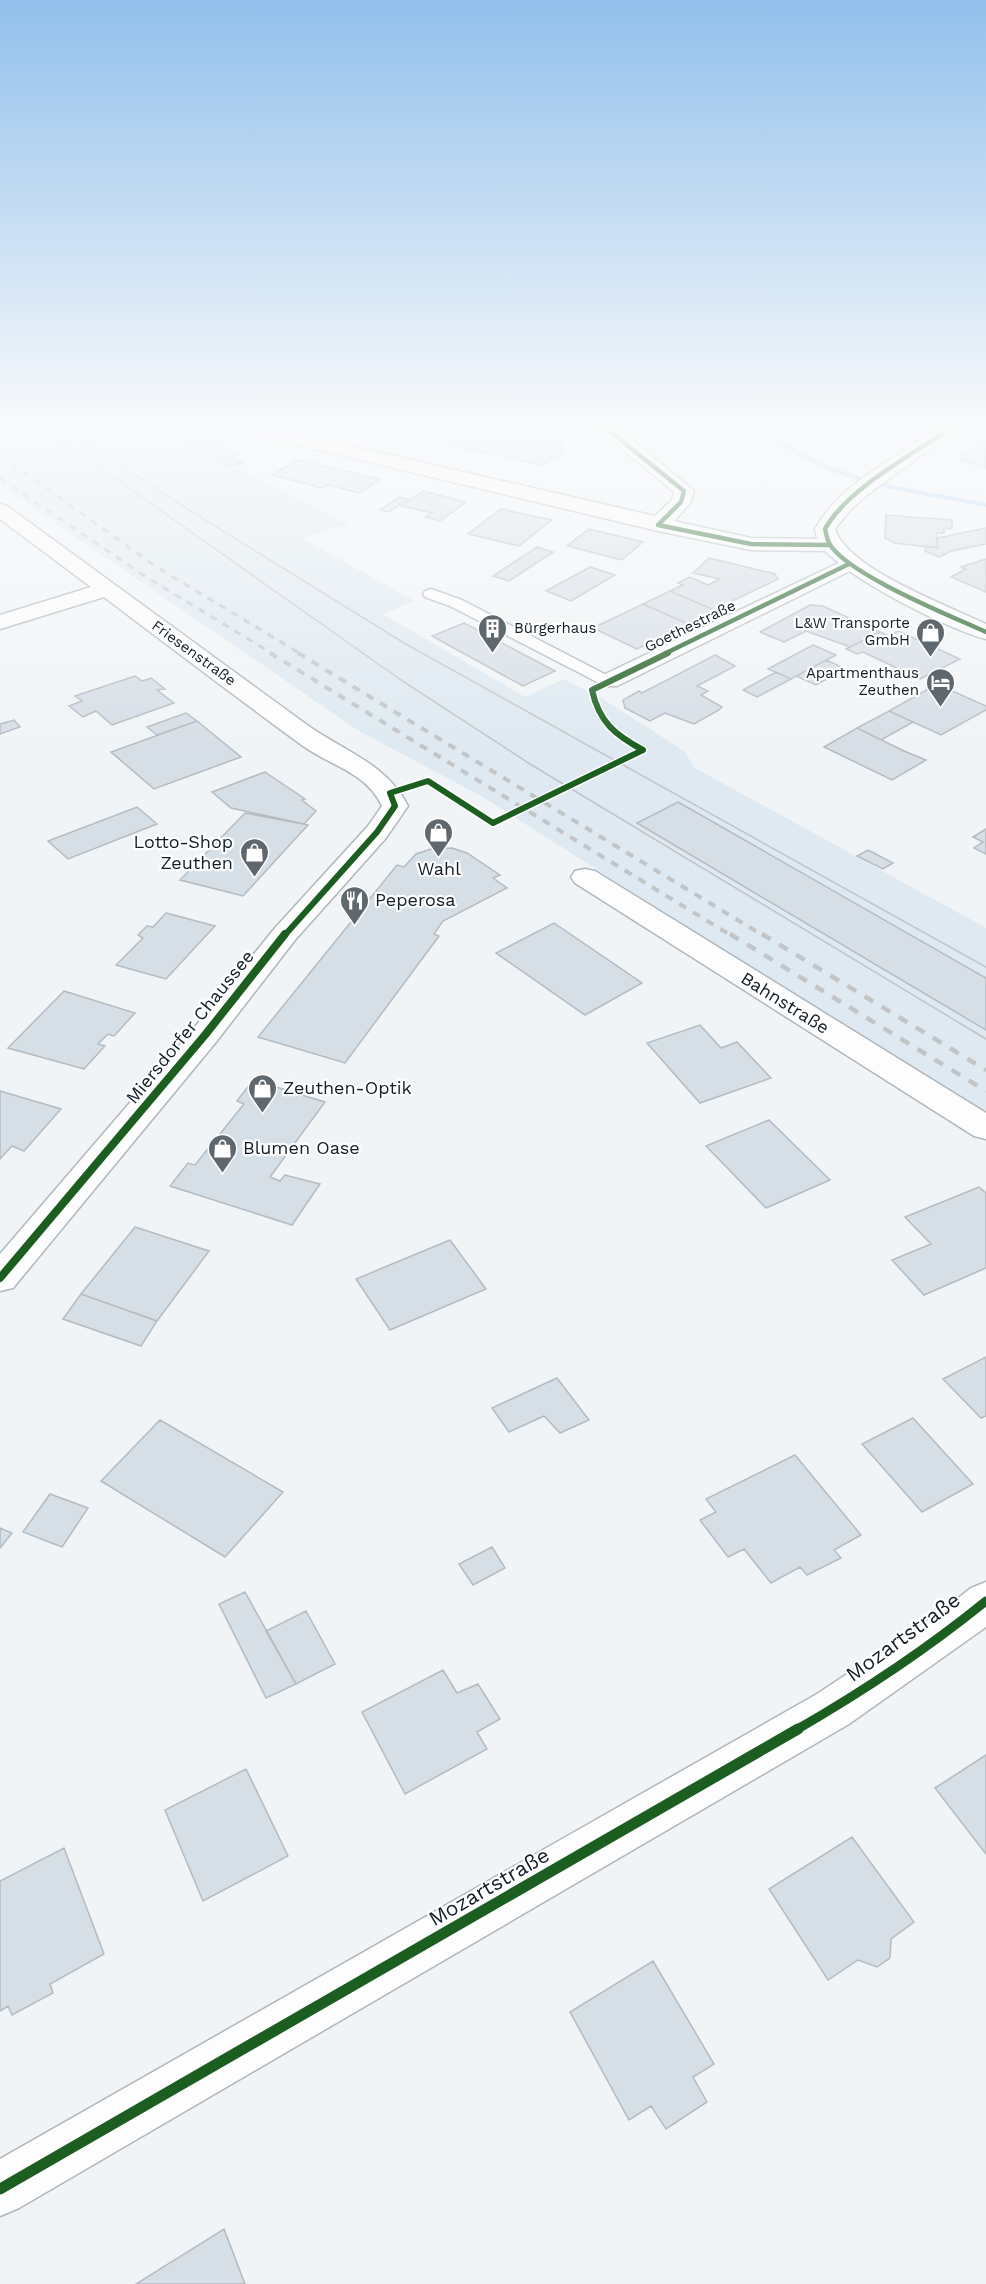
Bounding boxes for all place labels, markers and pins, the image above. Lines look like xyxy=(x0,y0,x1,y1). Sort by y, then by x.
building icon: Bürgerhaus xyxy=(477,612,509,654)
place label: L&W Transporte GmbH xyxy=(795,614,910,649)
shop icon: L&W Transporte GmbH xyxy=(915,616,947,658)
place label: Bürgerhaus xyxy=(514,619,597,637)
place label: Apartmenthaus Zeuthen xyxy=(806,664,919,699)
hotel icon: Apartmenthaus Zeuthen xyxy=(924,666,956,708)
shop icon: Wahl xyxy=(423,816,455,858)
place label: Lotto-Shop Zeuthen xyxy=(134,831,233,873)
shop icon: Lotto-Shop Zeuthen xyxy=(238,836,270,878)
place label: Wahl xyxy=(417,858,461,879)
restaurant icon: Peperosa xyxy=(338,884,370,926)
place label: Peperosa xyxy=(375,889,455,910)
shop icon: Zeuthen-Optik xyxy=(246,1072,278,1114)
place label: Zeuthen-Optik xyxy=(283,1077,412,1098)
shop icon: Blumen Oase xyxy=(206,1132,238,1174)
place label: Blumen Oase xyxy=(243,1137,360,1158)

